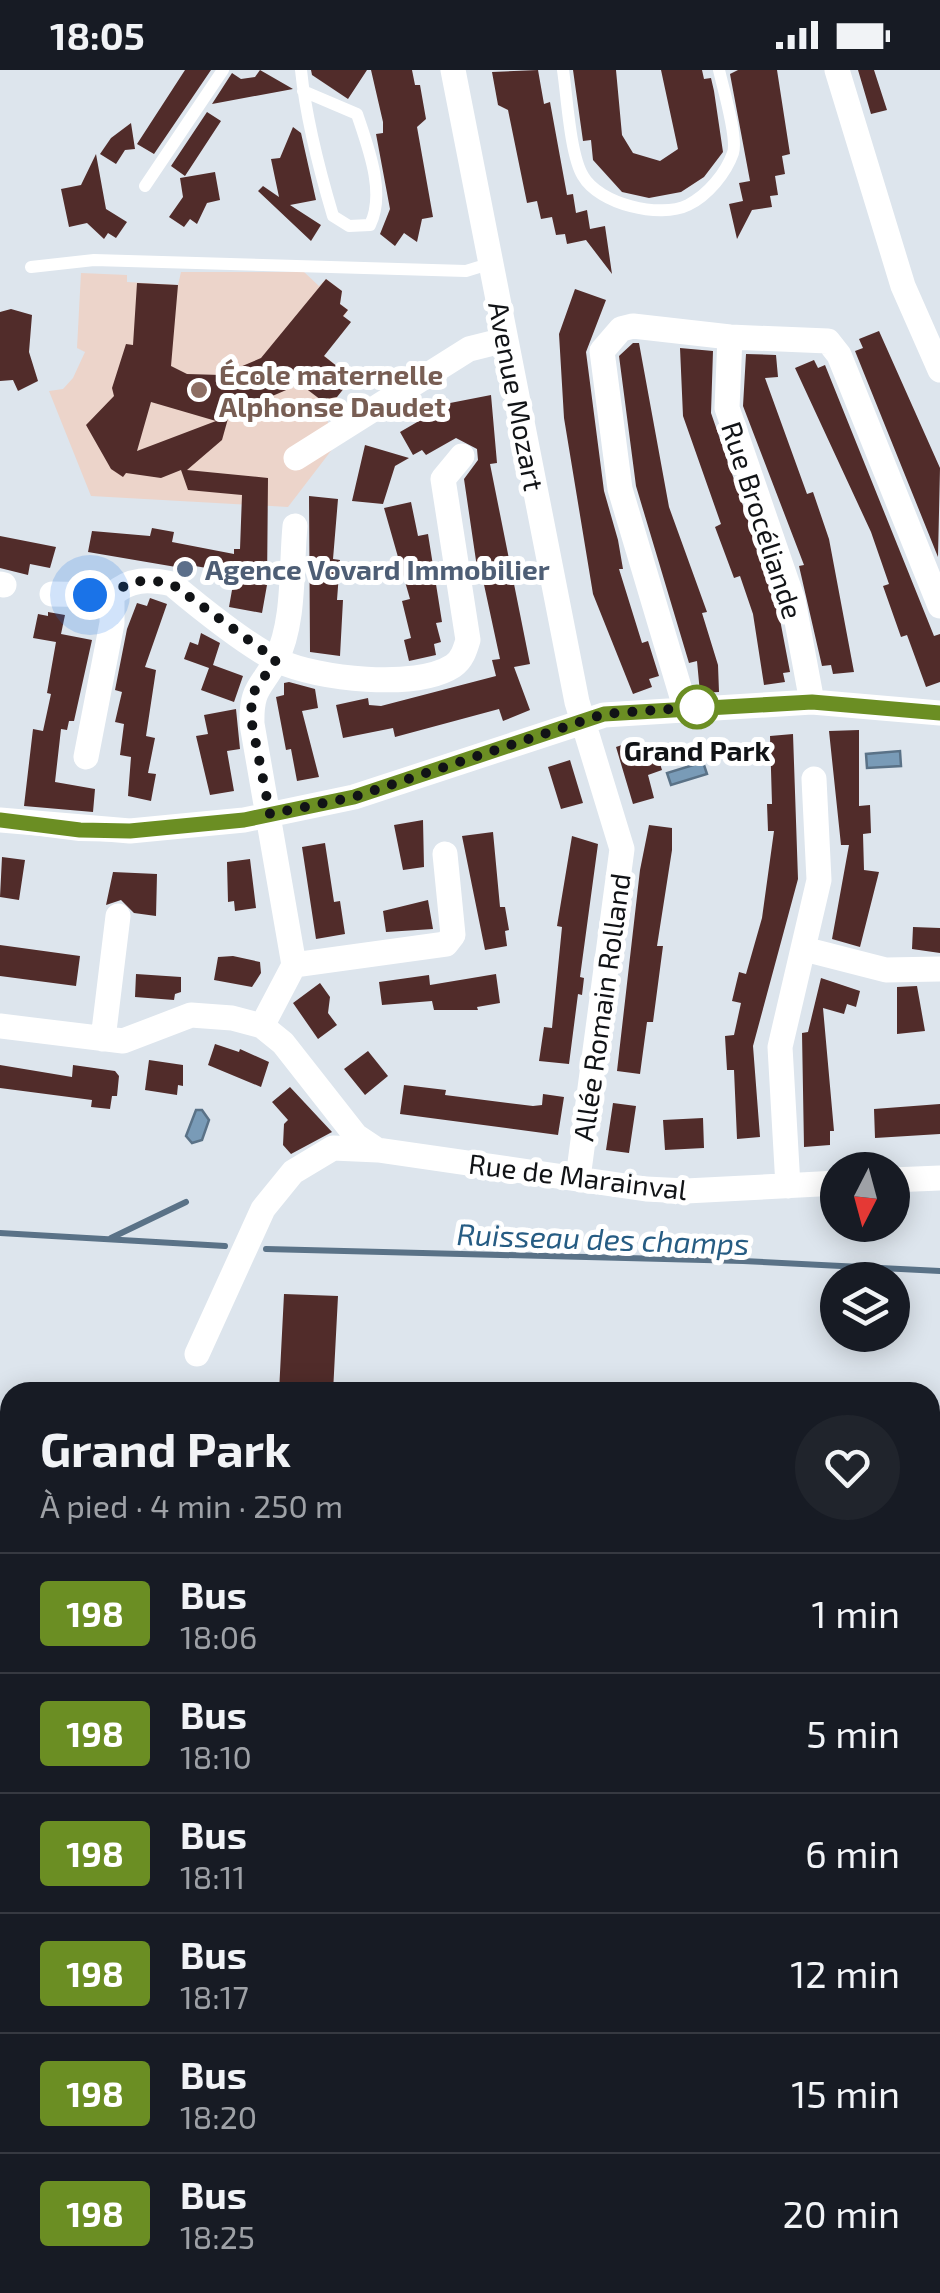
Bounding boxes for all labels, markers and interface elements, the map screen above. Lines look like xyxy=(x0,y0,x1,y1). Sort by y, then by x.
text: 18:05 xyxy=(50,12,145,58)
street label: Avenue Mozart xyxy=(482,298,552,494)
place label: École maternelle Alphonse Daudet xyxy=(219,357,446,423)
marker: École maternelle Alphonse Daudet xyxy=(188,379,210,401)
street label: Rue Brocéliande xyxy=(715,417,811,623)
place label: Agence Vovard Immobilier xyxy=(205,552,550,586)
marker: Agence Vovard Immobilier xyxy=(174,558,196,580)
your location xyxy=(65,570,115,620)
marker: Grand Park xyxy=(676,686,718,728)
place label: Grand Park xyxy=(624,733,770,767)
street label: Allée Romain Rolland xyxy=(565,871,637,1143)
street label: Rue de Marainval xyxy=(467,1146,690,1206)
north arrow xyxy=(820,1152,910,1242)
map controls xyxy=(820,1152,910,1352)
water label: Ruisseau des champs xyxy=(456,1215,750,1261)
button: layers xyxy=(820,1262,910,1352)
button: heart xyxy=(795,1415,900,1520)
text: Grand Park xyxy=(40,1419,291,1477)
text: À pied · 4 min · 250 m xyxy=(40,1486,343,1524)
text: Bus xyxy=(180,1571,247,1617)
text: 1 min xyxy=(812,1590,900,1636)
text: 198 xyxy=(66,1592,124,1634)
text: 18:06 xyxy=(180,1617,257,1655)
text: Bus xyxy=(180,1691,247,1737)
text: 5 min xyxy=(806,1710,900,1756)
text: 198 xyxy=(66,1712,124,1754)
text: 18:10 xyxy=(180,1737,252,1775)
text: Bus xyxy=(180,1811,247,1857)
text: 6 min xyxy=(805,1830,900,1876)
text: 198 xyxy=(66,1832,124,1874)
text: 18:11 xyxy=(180,1857,245,1895)
text: Bus xyxy=(180,1931,247,1977)
text: 12 min xyxy=(790,1950,900,1996)
text: 198 xyxy=(66,1952,124,1994)
text: 18:17 xyxy=(180,1977,249,2015)
text: Bus xyxy=(180,2051,247,2097)
text: 15 min xyxy=(791,2070,900,2116)
text: 198 xyxy=(66,2072,124,2114)
text: 18:20 xyxy=(180,2097,257,2135)
text: Bus xyxy=(180,2171,247,2217)
text: 20 min xyxy=(782,2190,900,2236)
text: 198 xyxy=(66,2192,124,2234)
text: 18:25 xyxy=(180,2217,255,2255)

